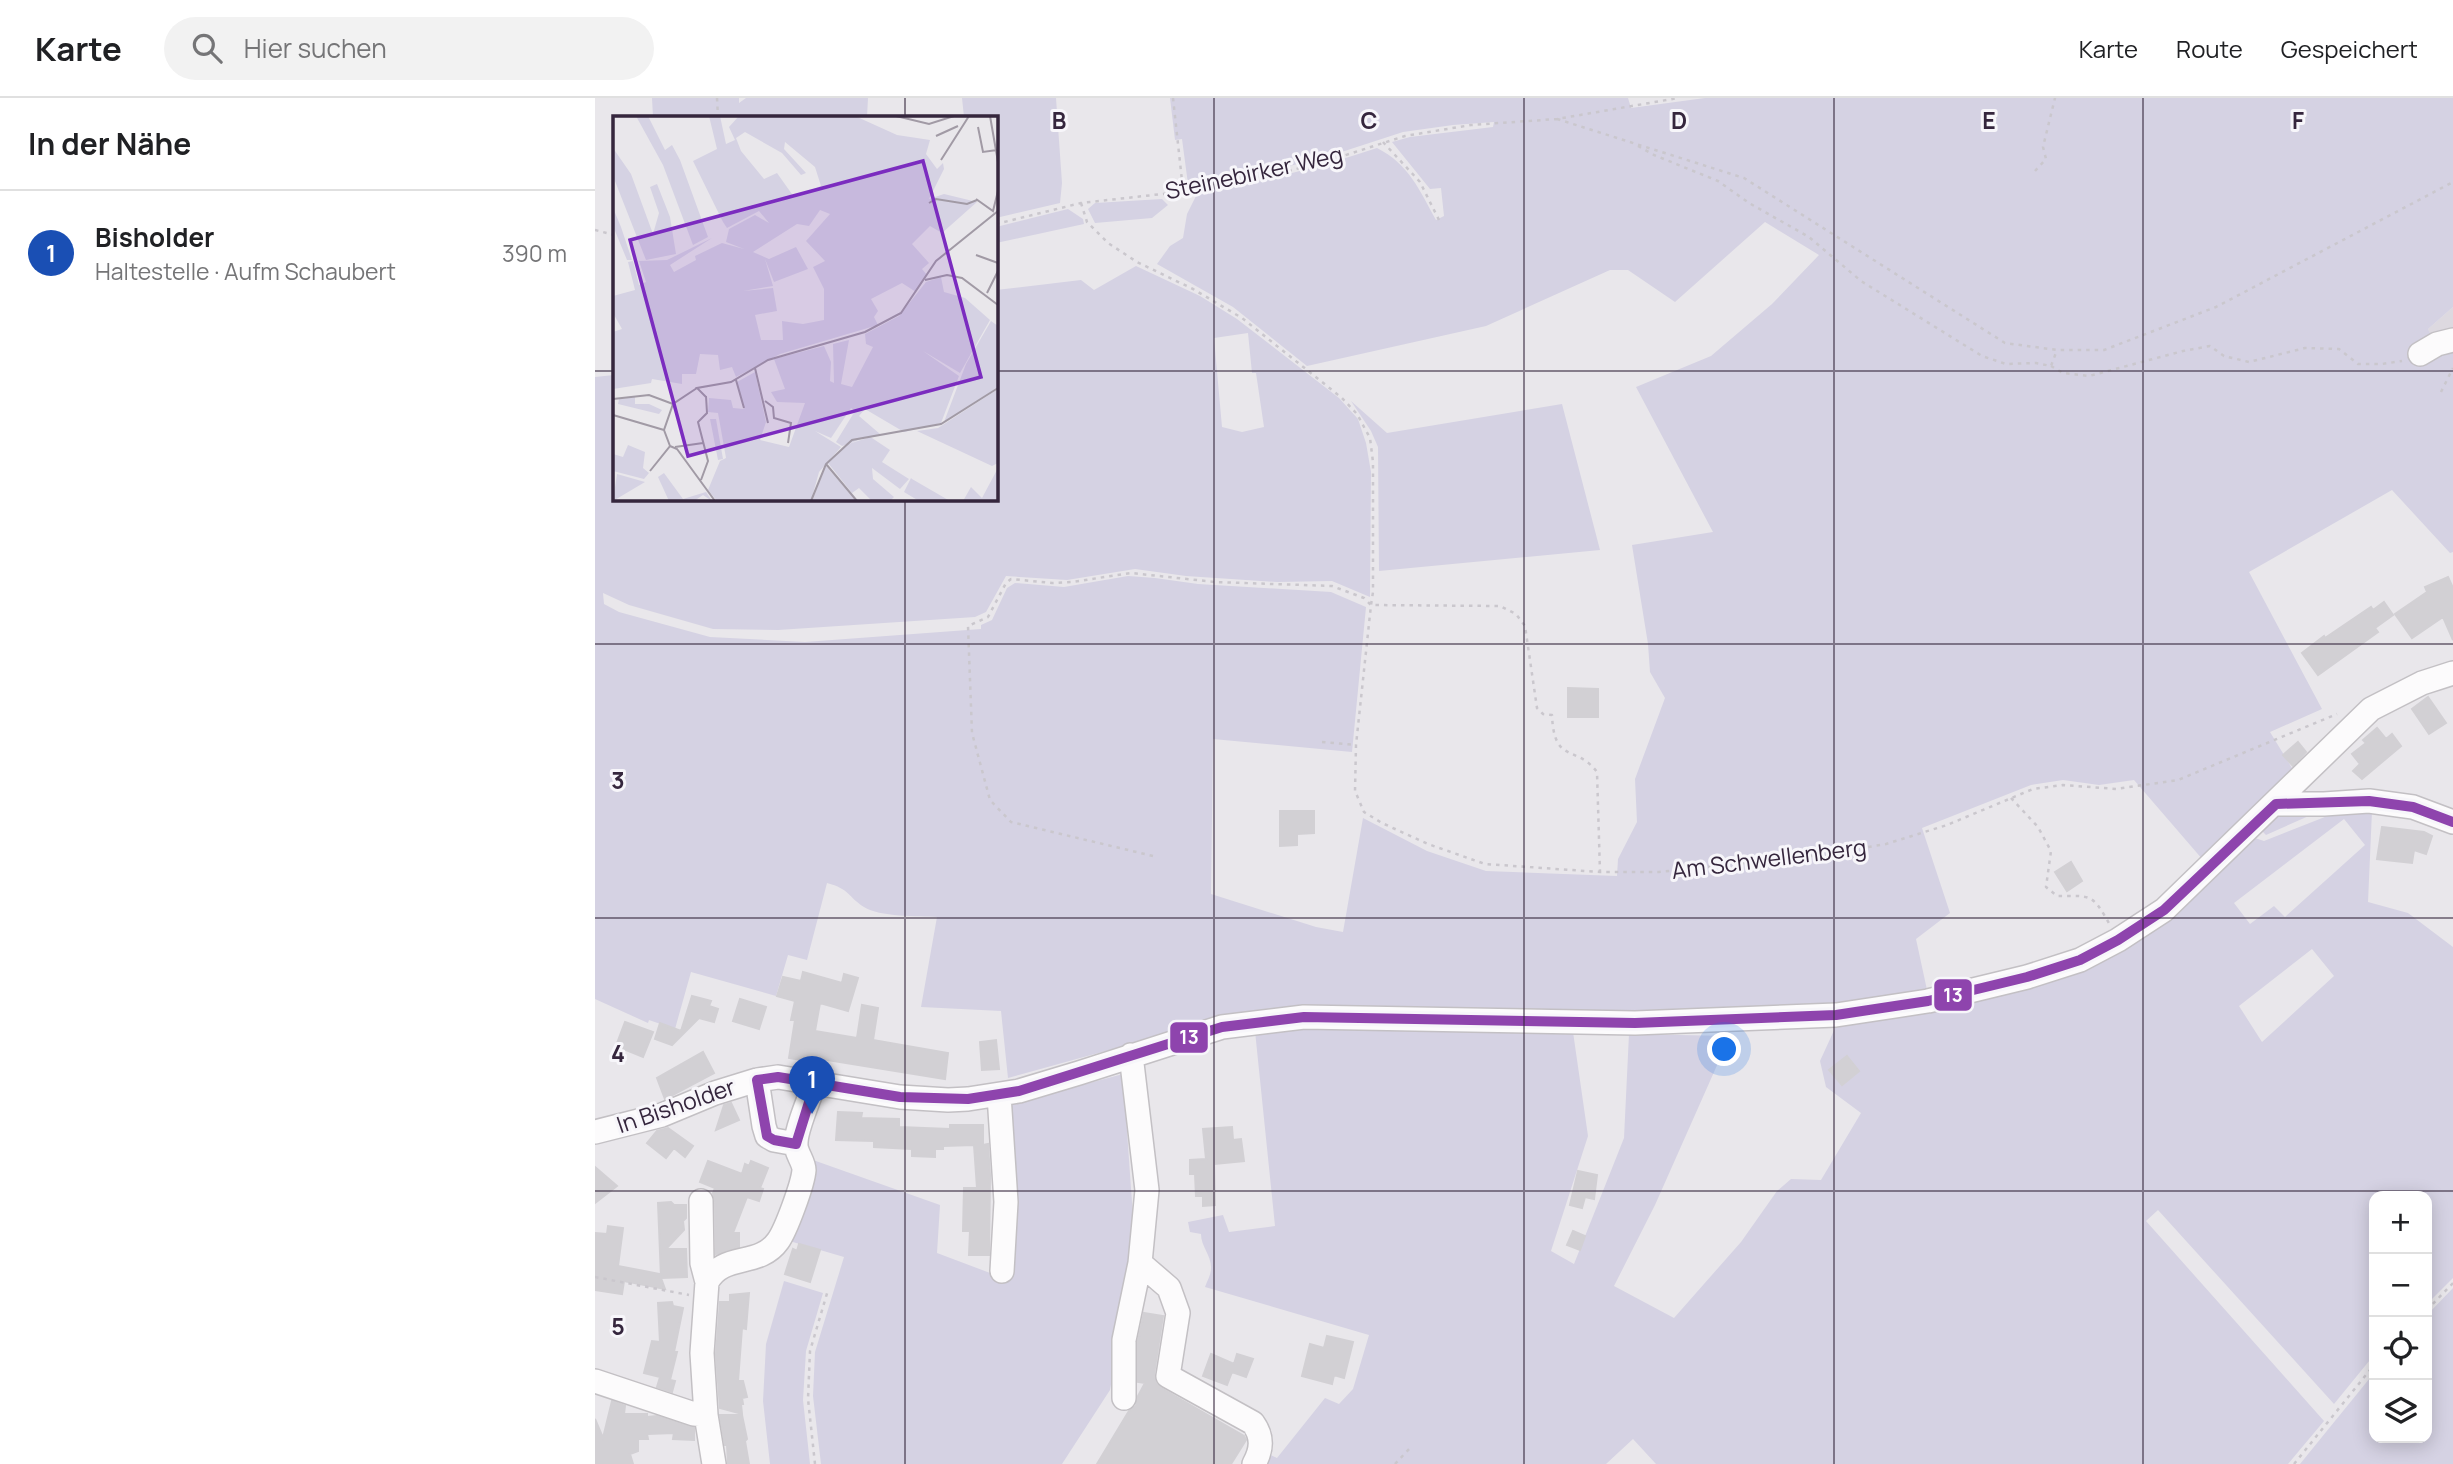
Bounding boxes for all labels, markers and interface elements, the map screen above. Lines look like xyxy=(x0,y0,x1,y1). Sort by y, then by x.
search box xyxy=(164,17,654,80)
text: Karte xyxy=(35,26,122,71)
icon: search xyxy=(188,29,226,67)
text: Hier suchen xyxy=(244,30,387,66)
text: Karte xyxy=(2079,32,2138,65)
text: Route xyxy=(2176,32,2243,65)
text: Gespeichert xyxy=(2281,32,2418,65)
text: B xyxy=(1052,104,1066,136)
text: C xyxy=(1361,104,1378,136)
text: D xyxy=(1671,104,1687,136)
text: E xyxy=(1982,104,1996,136)
text: F xyxy=(2292,104,2304,136)
inset map xyxy=(613,116,997,500)
text: In der Nähe xyxy=(28,123,191,164)
street label: Steinebirker Weg xyxy=(1162,138,1346,206)
text: Bisholder xyxy=(95,219,214,255)
text: 1 xyxy=(46,237,56,269)
text: 390 m xyxy=(502,237,567,269)
text: Haltestelle · Aufm Schaubert xyxy=(95,255,396,287)
text: 3 xyxy=(611,764,625,796)
street label: Am Schwellenberg xyxy=(1670,830,1868,886)
line badge: 13 xyxy=(1933,978,1973,1012)
text: 13 xyxy=(1943,982,1963,1008)
line badge: 13 xyxy=(1169,1021,1209,1054)
text: 13 xyxy=(1179,1024,1199,1050)
your location xyxy=(1707,1032,1741,1066)
text: 4 xyxy=(611,1037,625,1069)
pin: 1 xyxy=(789,1056,835,1114)
street label: In Bisholder xyxy=(612,1070,739,1140)
map controls xyxy=(2369,1191,2432,1443)
button: + xyxy=(2369,1191,2432,1254)
button: − xyxy=(2369,1254,2432,1317)
text: 5 xyxy=(611,1310,625,1342)
button: locate xyxy=(2369,1317,2432,1380)
button: layers xyxy=(2369,1380,2432,1443)

